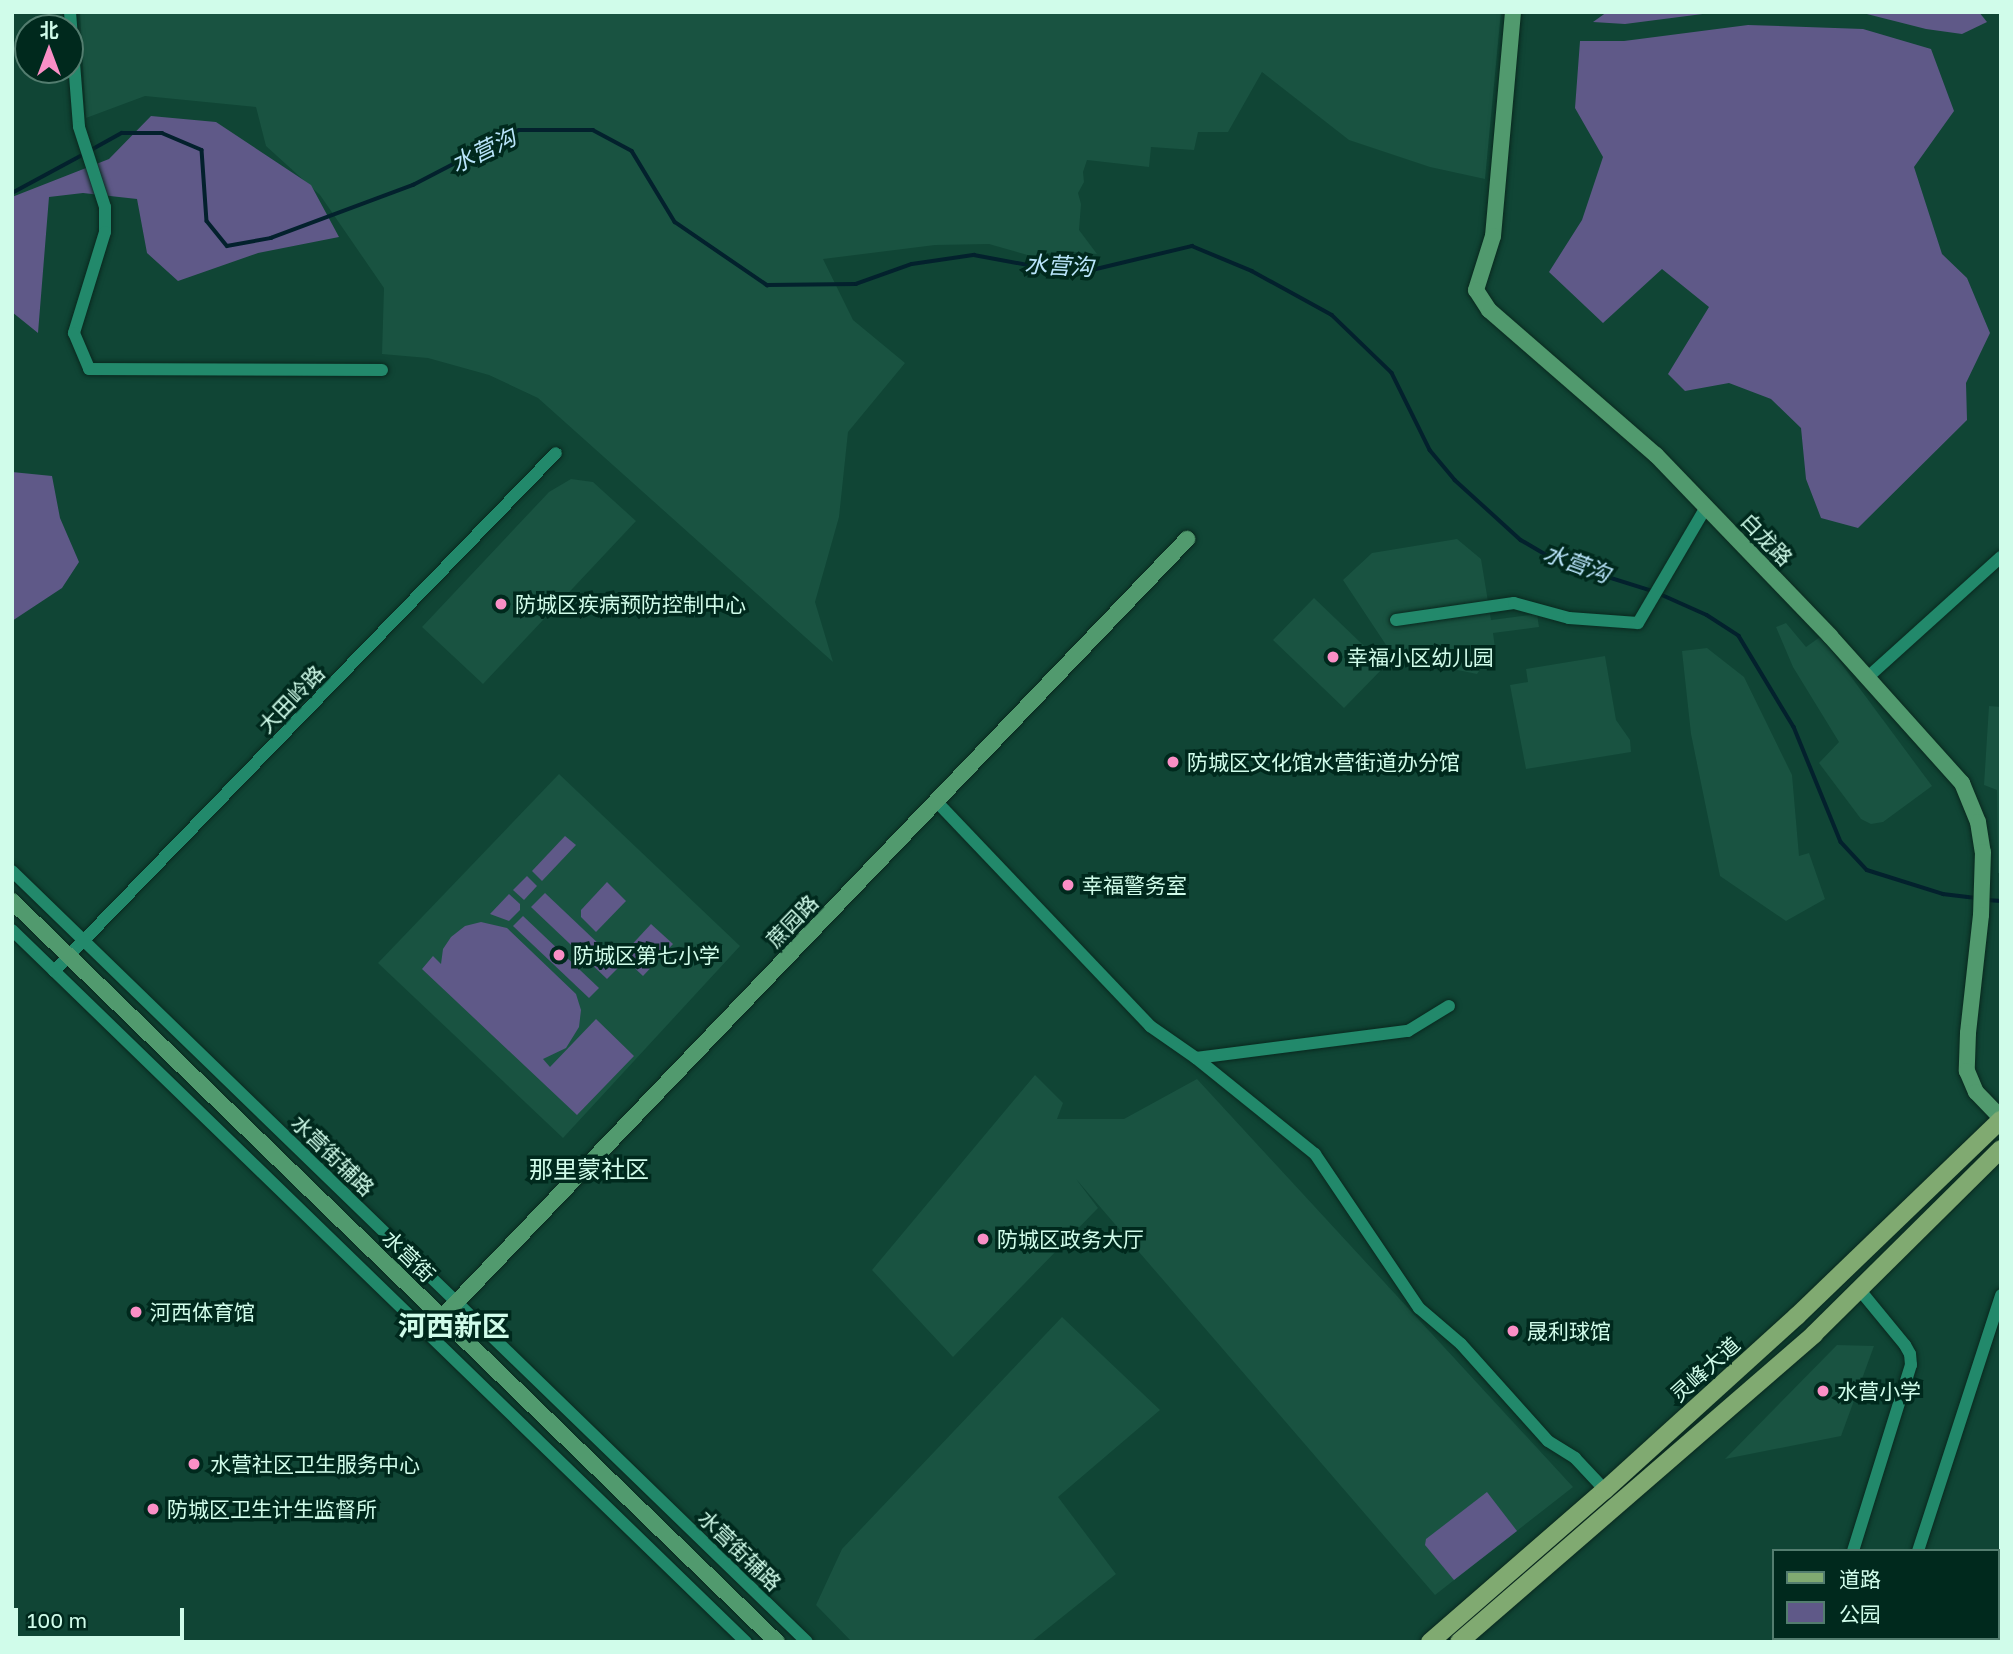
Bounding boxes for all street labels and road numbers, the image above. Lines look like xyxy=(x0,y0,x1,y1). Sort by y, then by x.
street label: 白龙路 xyxy=(1736,508,1798,570)
street label: 大田岭路 xyxy=(253,660,329,738)
street label: 蔗园路 xyxy=(761,890,823,952)
street label: 水营街辅路 xyxy=(286,1109,380,1201)
street label: 水营街 xyxy=(378,1225,440,1287)
street label: 灵峰大道 xyxy=(1665,1332,1745,1406)
street label: 水营街辅路 xyxy=(693,1504,787,1596)

